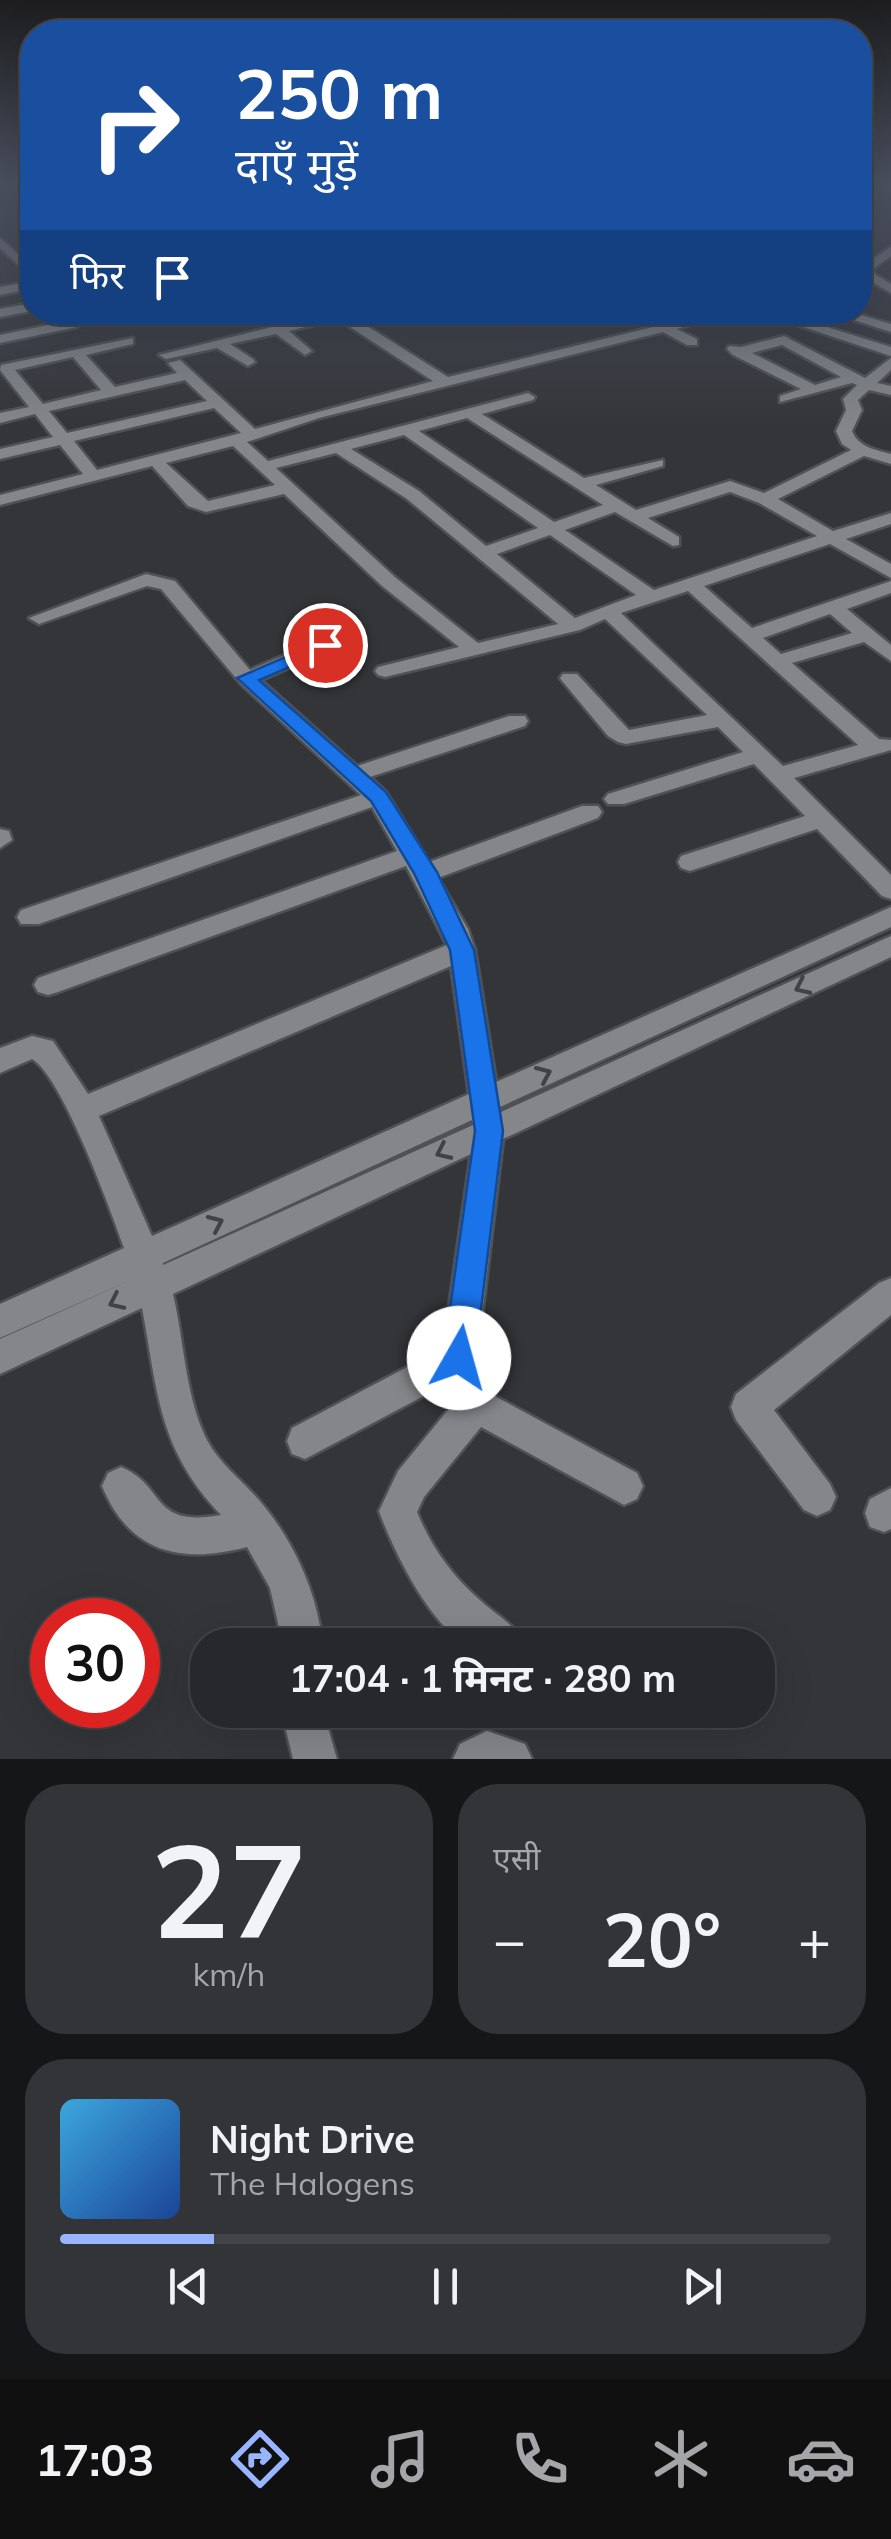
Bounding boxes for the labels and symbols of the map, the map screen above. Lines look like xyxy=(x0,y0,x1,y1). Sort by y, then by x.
pin xyxy=(283,603,368,688)
one-way arrow xyxy=(794,975,812,995)
one-way arrow xyxy=(534,1066,552,1086)
one-way arrow xyxy=(435,1139,453,1159)
one-way arrow xyxy=(206,1215,224,1235)
one-way arrow xyxy=(108,1290,126,1310)
position arrow xyxy=(407,1306,511,1410)
speed limit sign: 30 xyxy=(30,1598,160,1728)

